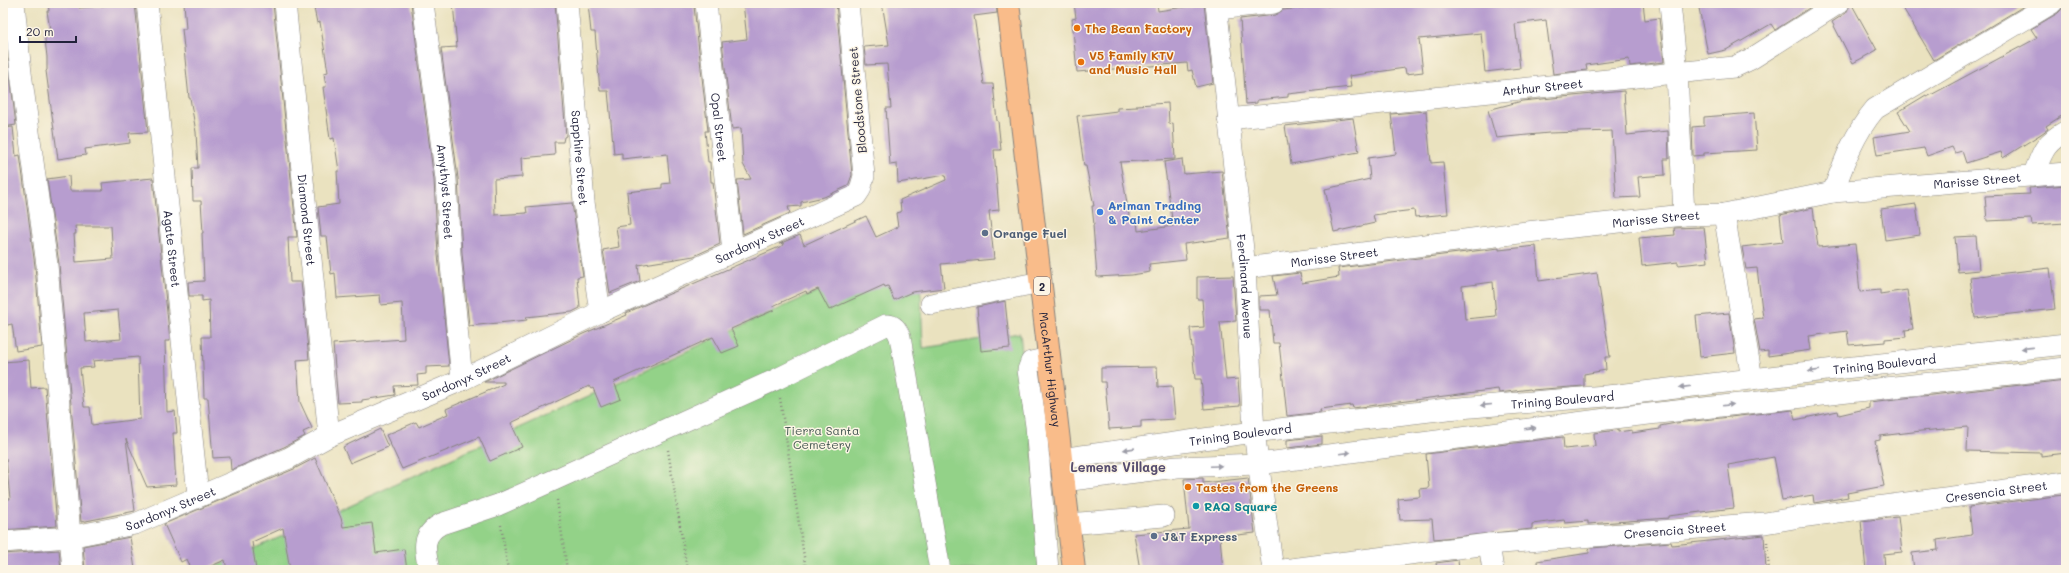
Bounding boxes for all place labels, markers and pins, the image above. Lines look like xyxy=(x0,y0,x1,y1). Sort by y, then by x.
place label: The Bean Factory xyxy=(1085,20,1192,36)
marker: The Bean Factory xyxy=(1072,23,1082,33)
place label: V5 Family KTV and Music Hall xyxy=(1089,47,1177,77)
marker: V5 Family KTV and Music Hall xyxy=(1076,57,1086,67)
place label: Ariman Trading & Paint Center xyxy=(1108,197,1201,227)
marker: Ariman Trading & Paint Center xyxy=(1095,207,1105,217)
place label: Orange Fuel xyxy=(993,225,1067,241)
marker: Orange Fuel xyxy=(980,228,990,238)
place label: Tastes from the Greens xyxy=(1196,479,1338,495)
marker: Tastes from the Greens xyxy=(1183,482,1193,492)
place label: RAQ Square xyxy=(1204,498,1278,514)
marker: RAQ Square xyxy=(1191,501,1201,511)
place label: J&T Express xyxy=(1162,528,1237,544)
marker: J&T Express xyxy=(1149,531,1159,541)

